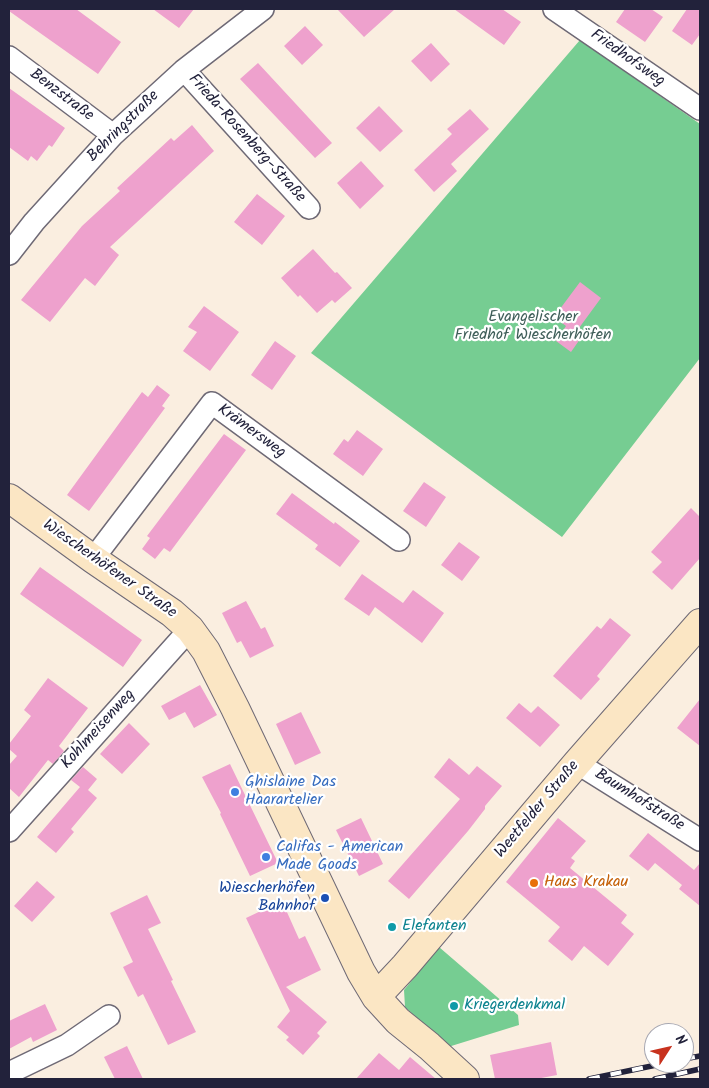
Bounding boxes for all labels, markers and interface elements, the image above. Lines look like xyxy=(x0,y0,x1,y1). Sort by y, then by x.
street label: Friedhofsweg xyxy=(586,26,668,92)
street label: Benzstraße xyxy=(25,66,97,126)
street label: Frieda-Rosenberg-Straße xyxy=(183,71,309,207)
street label: Behringstraße xyxy=(84,87,164,167)
park label: Evangelischer Friedhof Wiescherhöfen xyxy=(455,308,611,346)
street label: Krämersweg xyxy=(213,401,289,463)
street label: Wiescherhöfener Straße xyxy=(38,517,180,623)
street label: Kohlmeisenweg xyxy=(58,686,140,774)
street label: Weetfelder Straße xyxy=(492,757,584,863)
street label: Baumhofstraße xyxy=(591,766,687,836)
place label: Ghislaine Das Haarartelier xyxy=(245,773,336,811)
marker: Ghislaine Das Haarartelier xyxy=(229,786,241,798)
place label: Califas - American Made Goods xyxy=(276,838,403,876)
marker: Califas - American Made Goods xyxy=(260,851,272,863)
place label: Haus Krakau xyxy=(544,873,628,893)
marker: Haus Krakau xyxy=(528,877,540,889)
place label: Wiescherhöfen Bahnhof xyxy=(219,879,315,917)
marker: Wiescherhöfen Bahnhof xyxy=(319,892,331,904)
place label: Elefanten xyxy=(402,917,466,937)
marker: Elefanten xyxy=(386,921,398,933)
place label: Kriegerdenkmal xyxy=(464,996,565,1016)
marker: Kriegerdenkmal xyxy=(448,1000,460,1012)
north arrow xyxy=(644,1023,694,1073)
text: N xyxy=(669,1030,692,1050)

